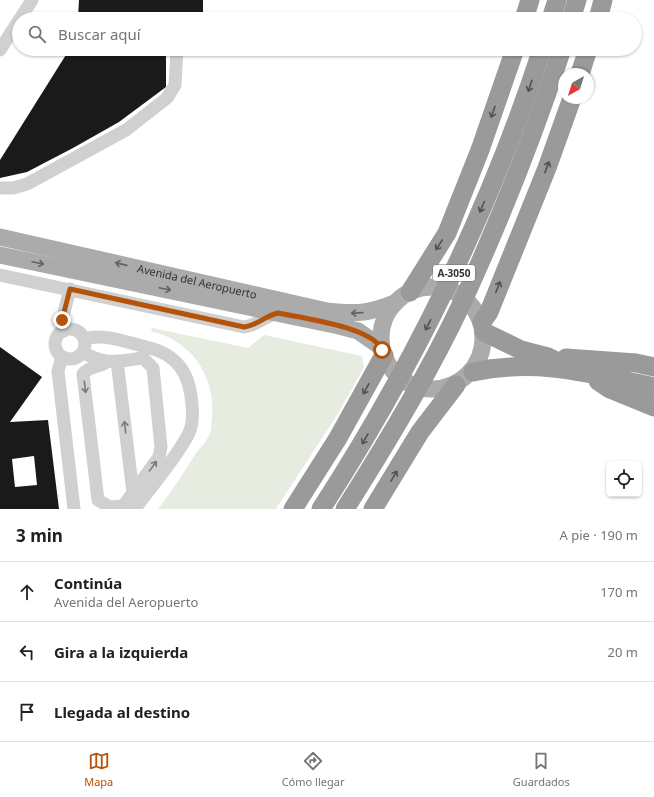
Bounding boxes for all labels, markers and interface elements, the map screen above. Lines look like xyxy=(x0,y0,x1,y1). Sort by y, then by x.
search box xyxy=(12,12,642,56)
icon: search xyxy=(26,23,48,45)
text: Buscar aquí xyxy=(58,24,141,44)
north arrow xyxy=(558,68,594,104)
one-way arrow xyxy=(526,79,533,92)
one-way arrow xyxy=(489,106,496,119)
one-way arrow xyxy=(543,161,551,173)
one-way arrow xyxy=(478,201,486,213)
one-way arrow xyxy=(435,240,443,251)
one-way arrow xyxy=(31,259,44,267)
one-way arrow xyxy=(115,259,128,267)
street label: Avenida del Aeropuerto xyxy=(136,260,259,302)
road number: A-3050 xyxy=(433,265,475,281)
one-way arrow xyxy=(494,282,502,294)
one-way arrow xyxy=(159,286,172,294)
one-way arrow xyxy=(351,309,364,317)
route end xyxy=(53,311,71,329)
one-way arrow xyxy=(423,319,431,331)
route start xyxy=(373,341,391,359)
one-way arrow xyxy=(81,380,89,393)
one-way arrow xyxy=(362,383,369,395)
one-way arrow xyxy=(121,421,129,434)
one-way arrow xyxy=(361,433,369,445)
one-way arrow xyxy=(149,461,157,472)
map controls xyxy=(606,461,642,497)
button: locate xyxy=(606,461,642,497)
one-way arrow xyxy=(390,470,398,482)
text: 3 min xyxy=(16,524,63,547)
text: A pie · 190 m xyxy=(560,526,638,544)
text: Continúa xyxy=(54,573,122,593)
icon: ahead xyxy=(16,581,38,603)
text: 170 m xyxy=(600,583,638,601)
text: Avenida del Aeropuerto xyxy=(54,593,198,611)
icon: left xyxy=(16,641,38,663)
text: Gira a la izquierda xyxy=(54,642,188,662)
text: 20 m xyxy=(608,643,638,661)
icon: arrive xyxy=(16,701,38,723)
text: Llegada al destino xyxy=(54,702,190,722)
tab: Mapa xyxy=(84,750,113,789)
tab: Cómo llegar xyxy=(282,750,344,789)
tab: Guardados xyxy=(513,750,570,789)

